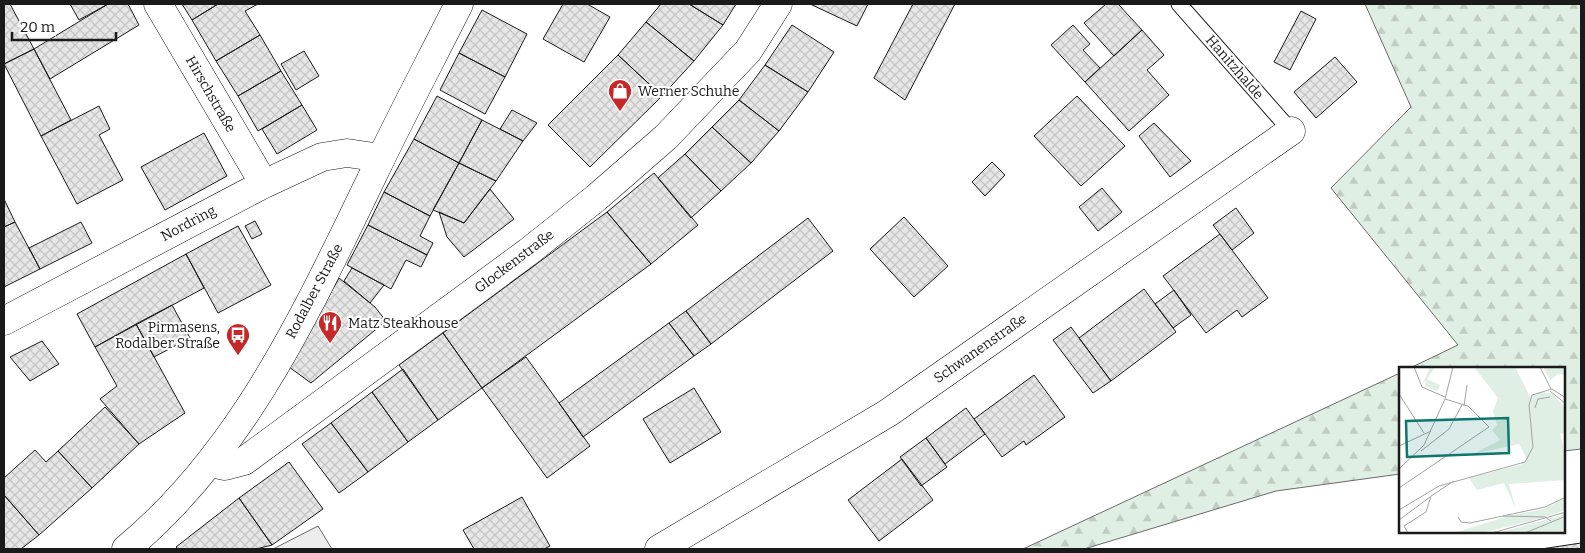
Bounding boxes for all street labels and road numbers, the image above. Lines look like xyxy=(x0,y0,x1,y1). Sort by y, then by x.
street label: Hanitzhalde xyxy=(1202,32,1267,103)
street label: Hirschstraße xyxy=(182,53,239,135)
street label: Nordring xyxy=(158,202,219,245)
street label: Glockenstraße xyxy=(471,226,557,297)
street label: Rodalber Straße xyxy=(282,241,347,342)
street label: Schwanenstraße xyxy=(931,310,1030,387)

